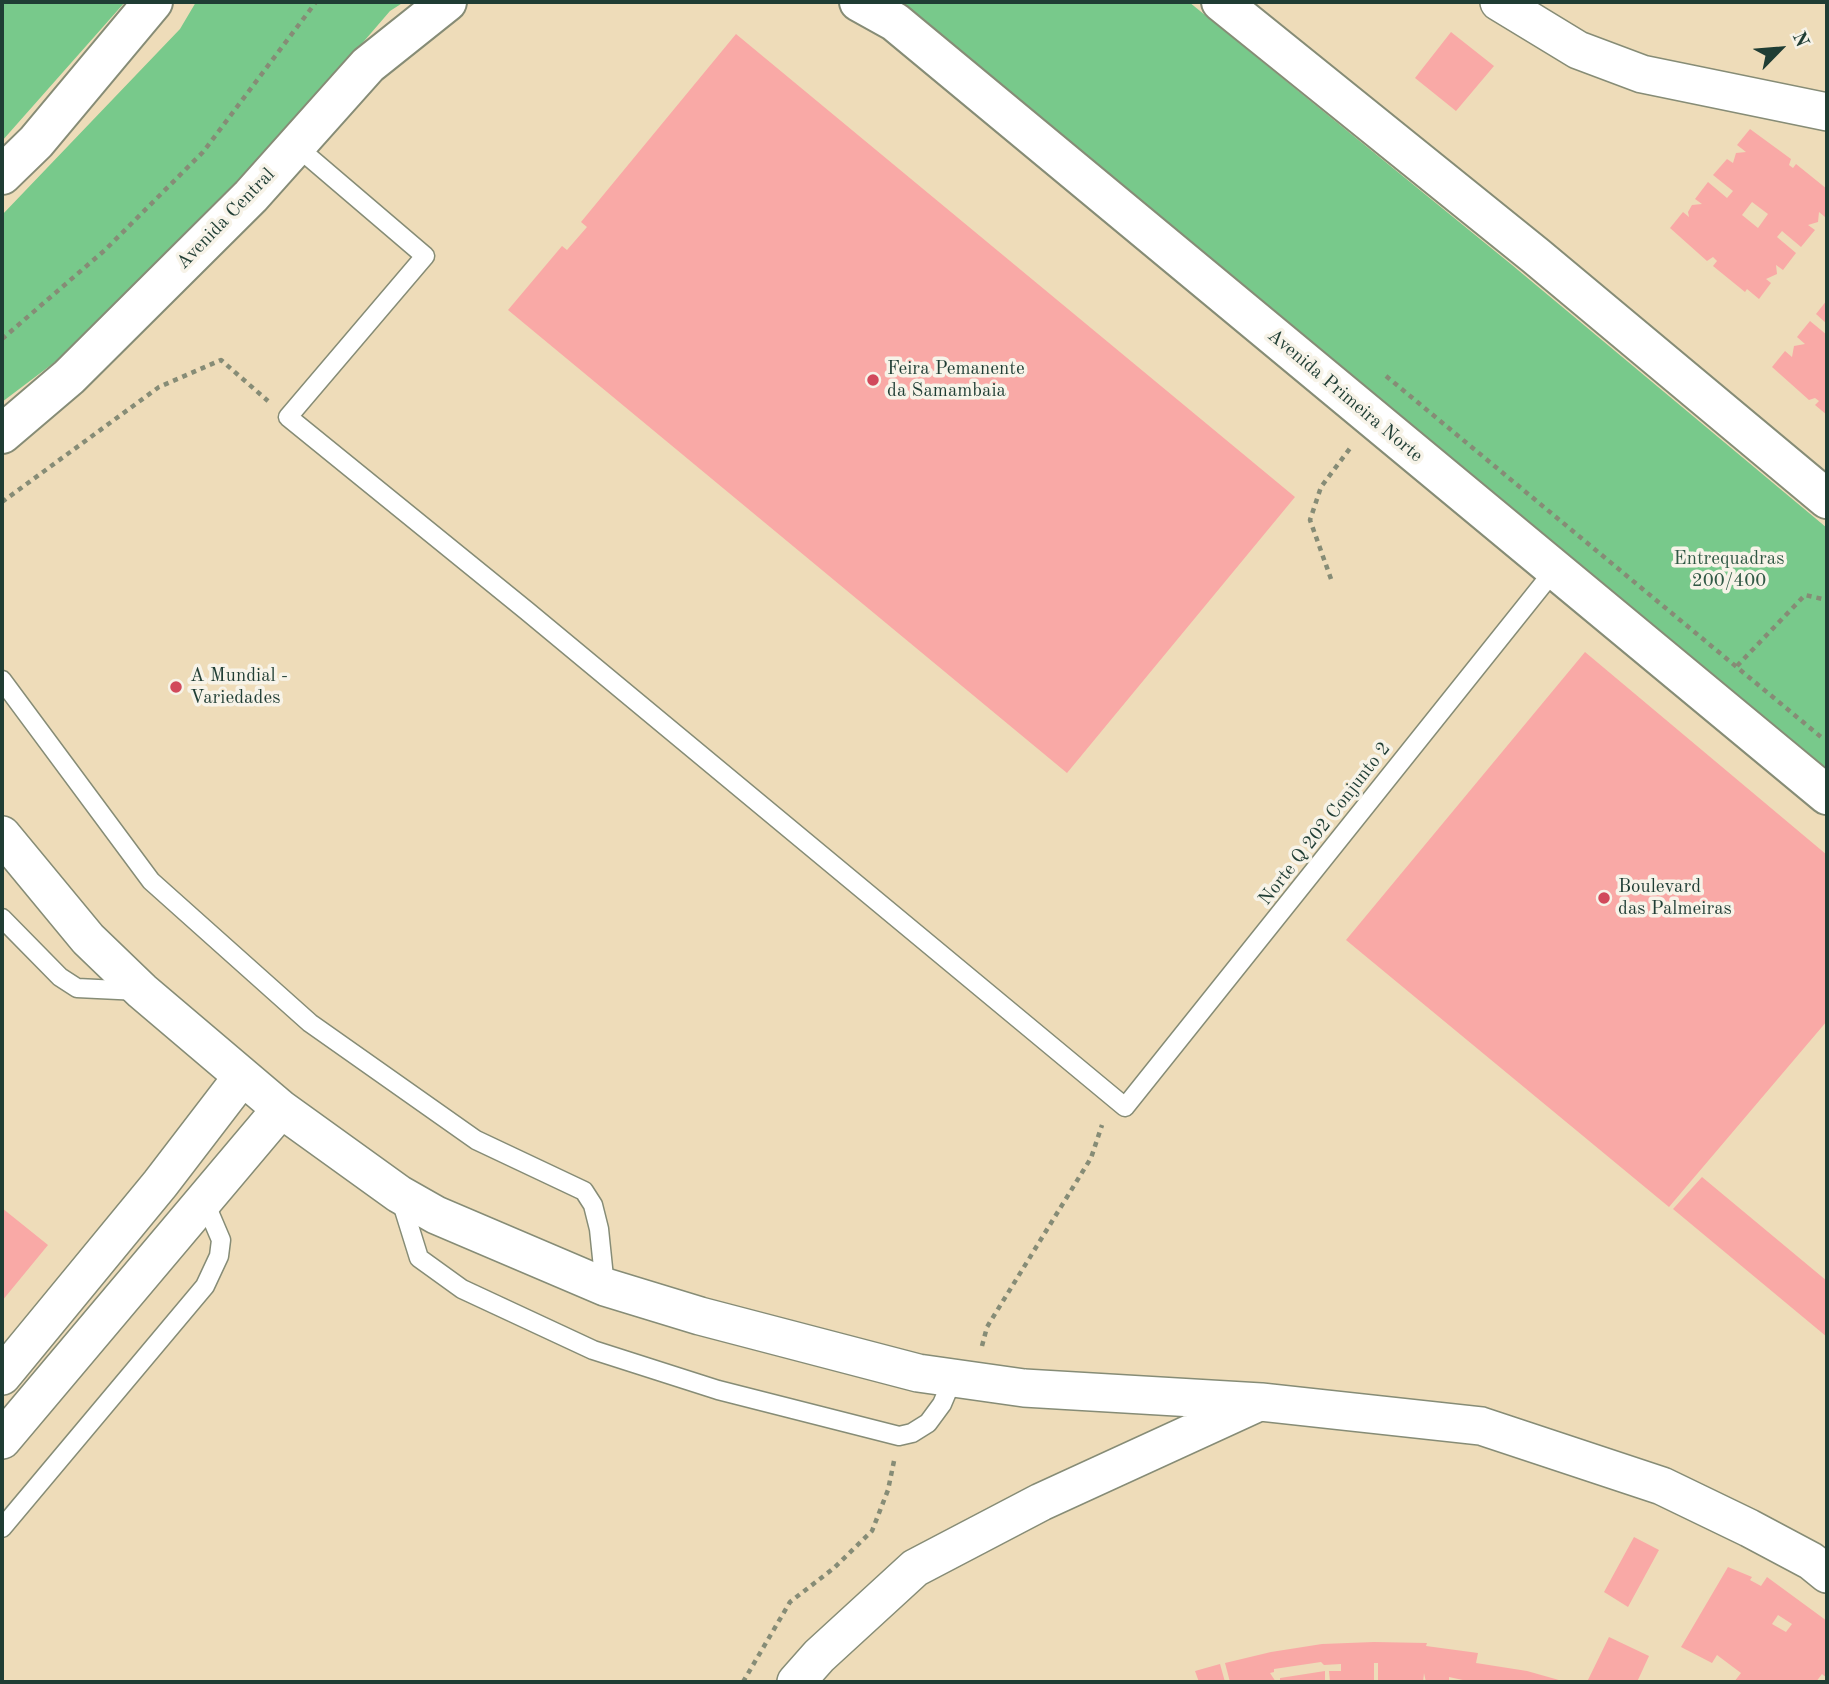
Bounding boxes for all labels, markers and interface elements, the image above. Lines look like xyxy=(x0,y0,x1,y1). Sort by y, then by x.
north arrow xyxy=(1745,14,1815,84)
text: N xyxy=(1788,29,1811,51)
street label: Avenida Central xyxy=(172,164,280,274)
street label: Avenida Primeira Norte xyxy=(1263,324,1427,468)
place label: Feira Pemanente da Samambaia xyxy=(887,358,1025,402)
marker: Feira Pemanente da Samambaia xyxy=(865,372,881,388)
park label: Entrequadras 200/400 xyxy=(1674,548,1784,592)
place label: A Mundial - Variedades xyxy=(190,665,288,709)
marker: A Mundial - Variedades xyxy=(168,679,184,695)
street label: Norte Q 202 Conjunto 2 xyxy=(1254,738,1396,910)
place label: Boulevard das Palmeiras xyxy=(1618,876,1732,920)
marker: Boulevard das Palmeiras xyxy=(1596,890,1612,906)

